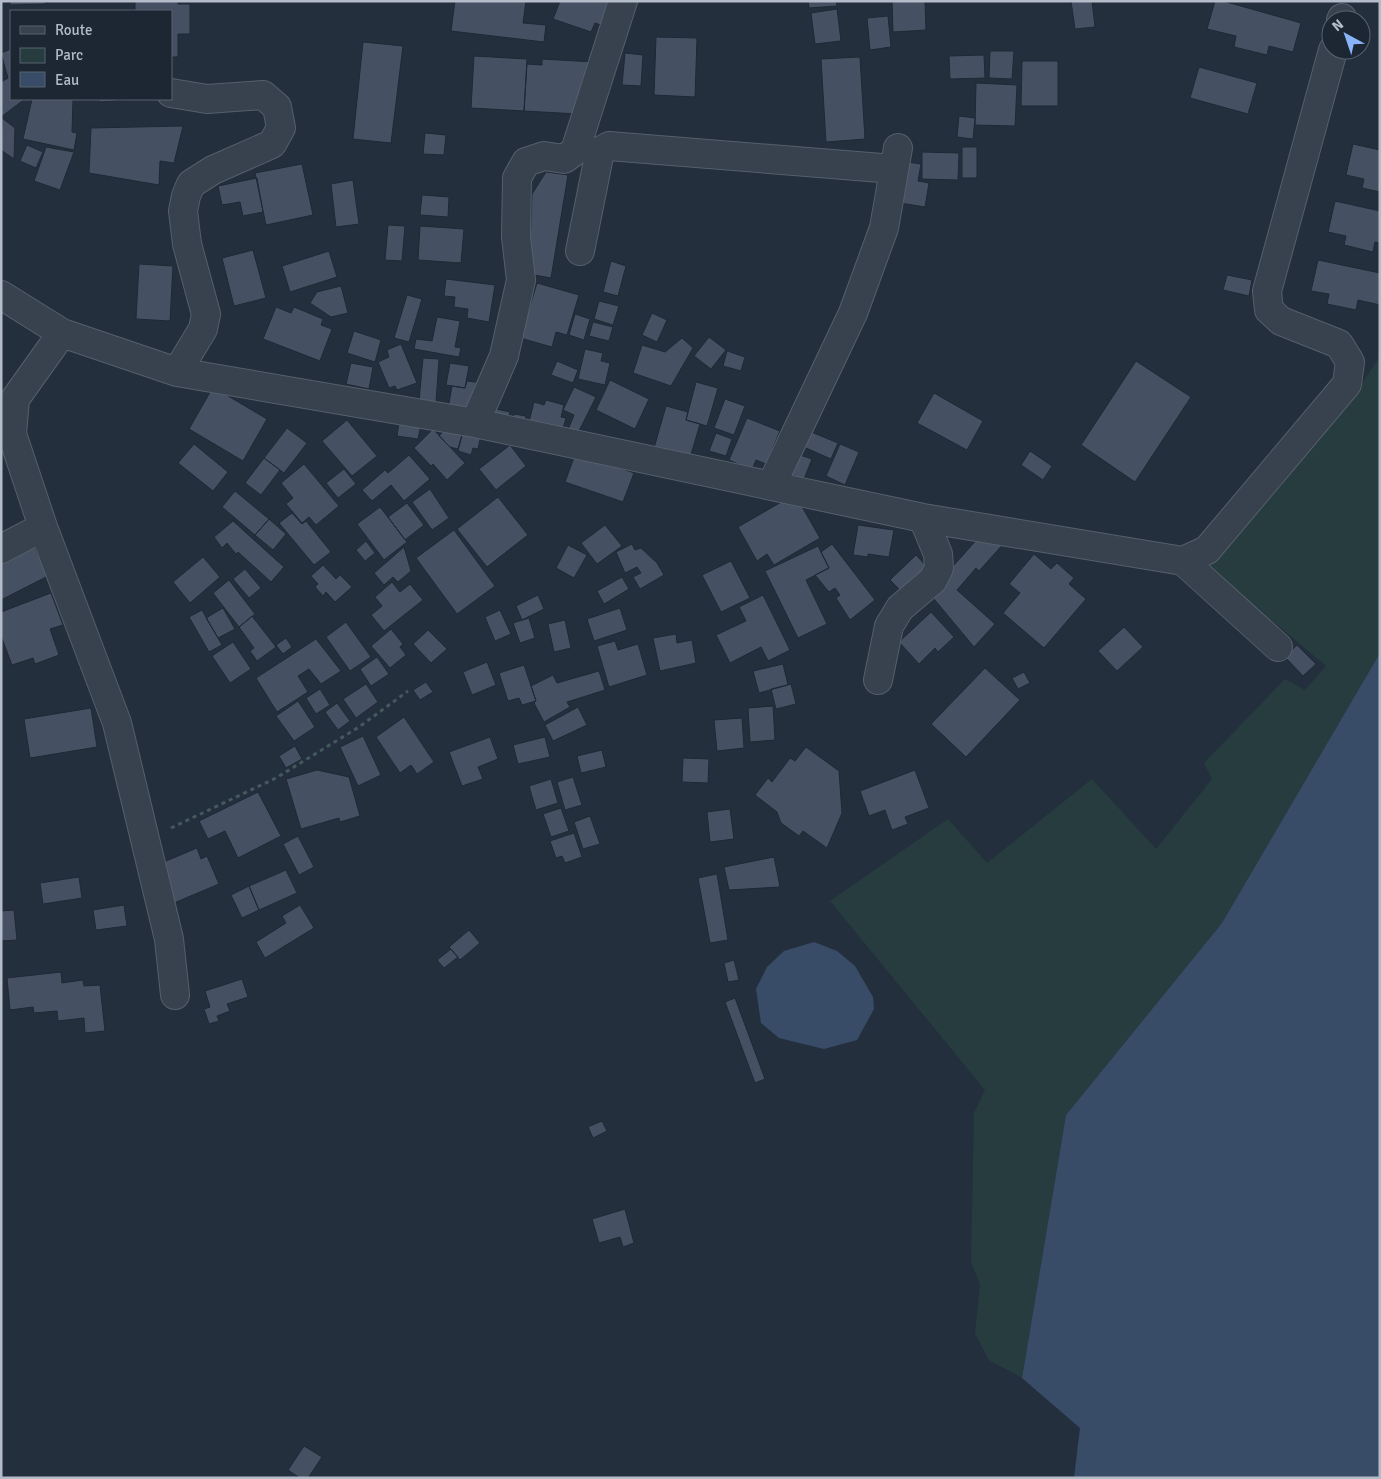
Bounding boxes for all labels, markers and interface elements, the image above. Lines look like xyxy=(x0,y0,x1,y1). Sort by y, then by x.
legend xyxy=(10,10,172,100)
north arrow xyxy=(1321,10,1371,60)
text: N xyxy=(1329,16,1347,35)
text: Route xyxy=(55,21,92,39)
text: Parc xyxy=(55,46,83,64)
text: Eau xyxy=(55,71,79,89)

